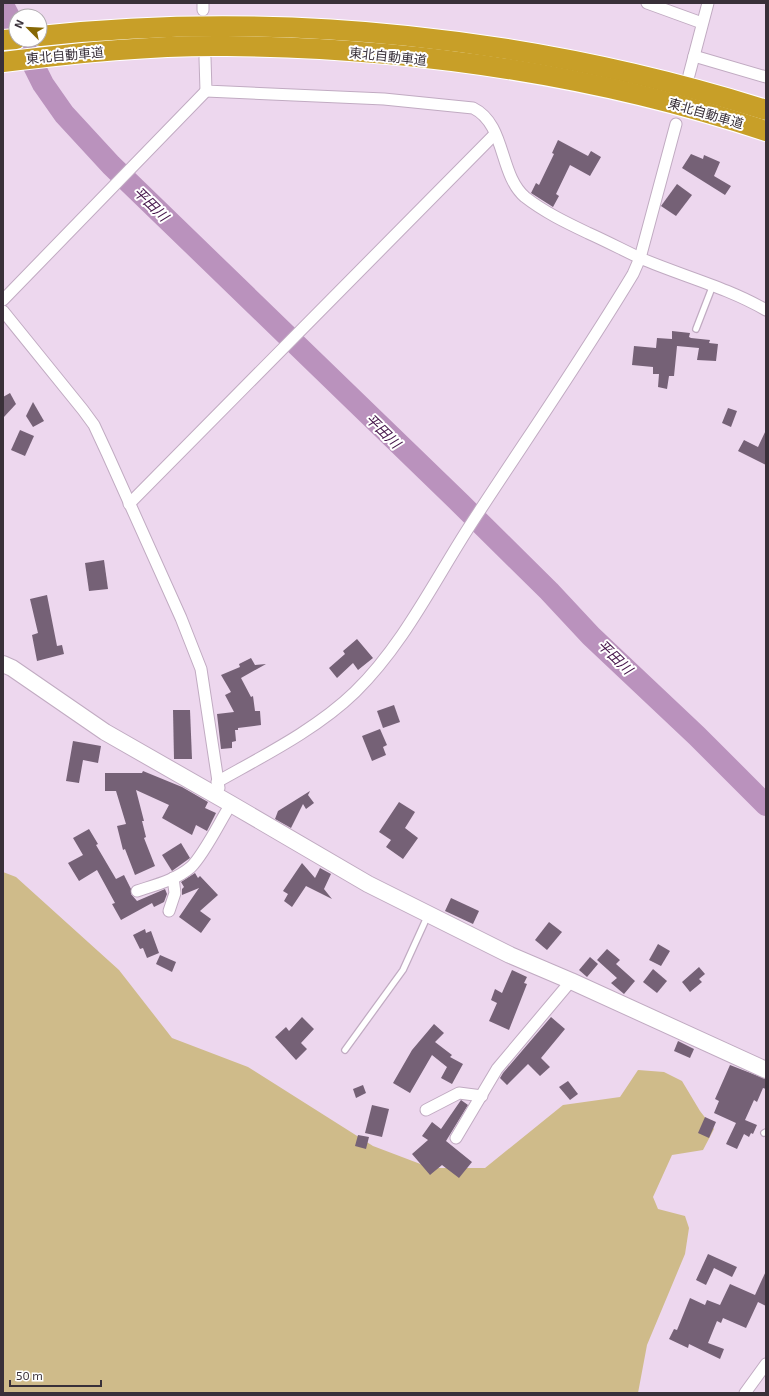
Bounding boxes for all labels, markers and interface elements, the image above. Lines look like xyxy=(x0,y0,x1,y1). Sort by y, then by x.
north arrow xyxy=(8,8,48,48)
text: N xyxy=(11,17,26,30)
street label: 東北自動車道 xyxy=(25,44,105,66)
street label: 東北自動車道 xyxy=(348,44,428,68)
street label: 東北自動車道 xyxy=(666,95,746,131)
water label: 平田川 xyxy=(130,183,174,226)
water label: 平田川 xyxy=(362,410,406,453)
water label: 平田川 xyxy=(594,636,638,679)
scale bar xyxy=(10,1362,101,1388)
text: 50 m xyxy=(16,1368,43,1382)

